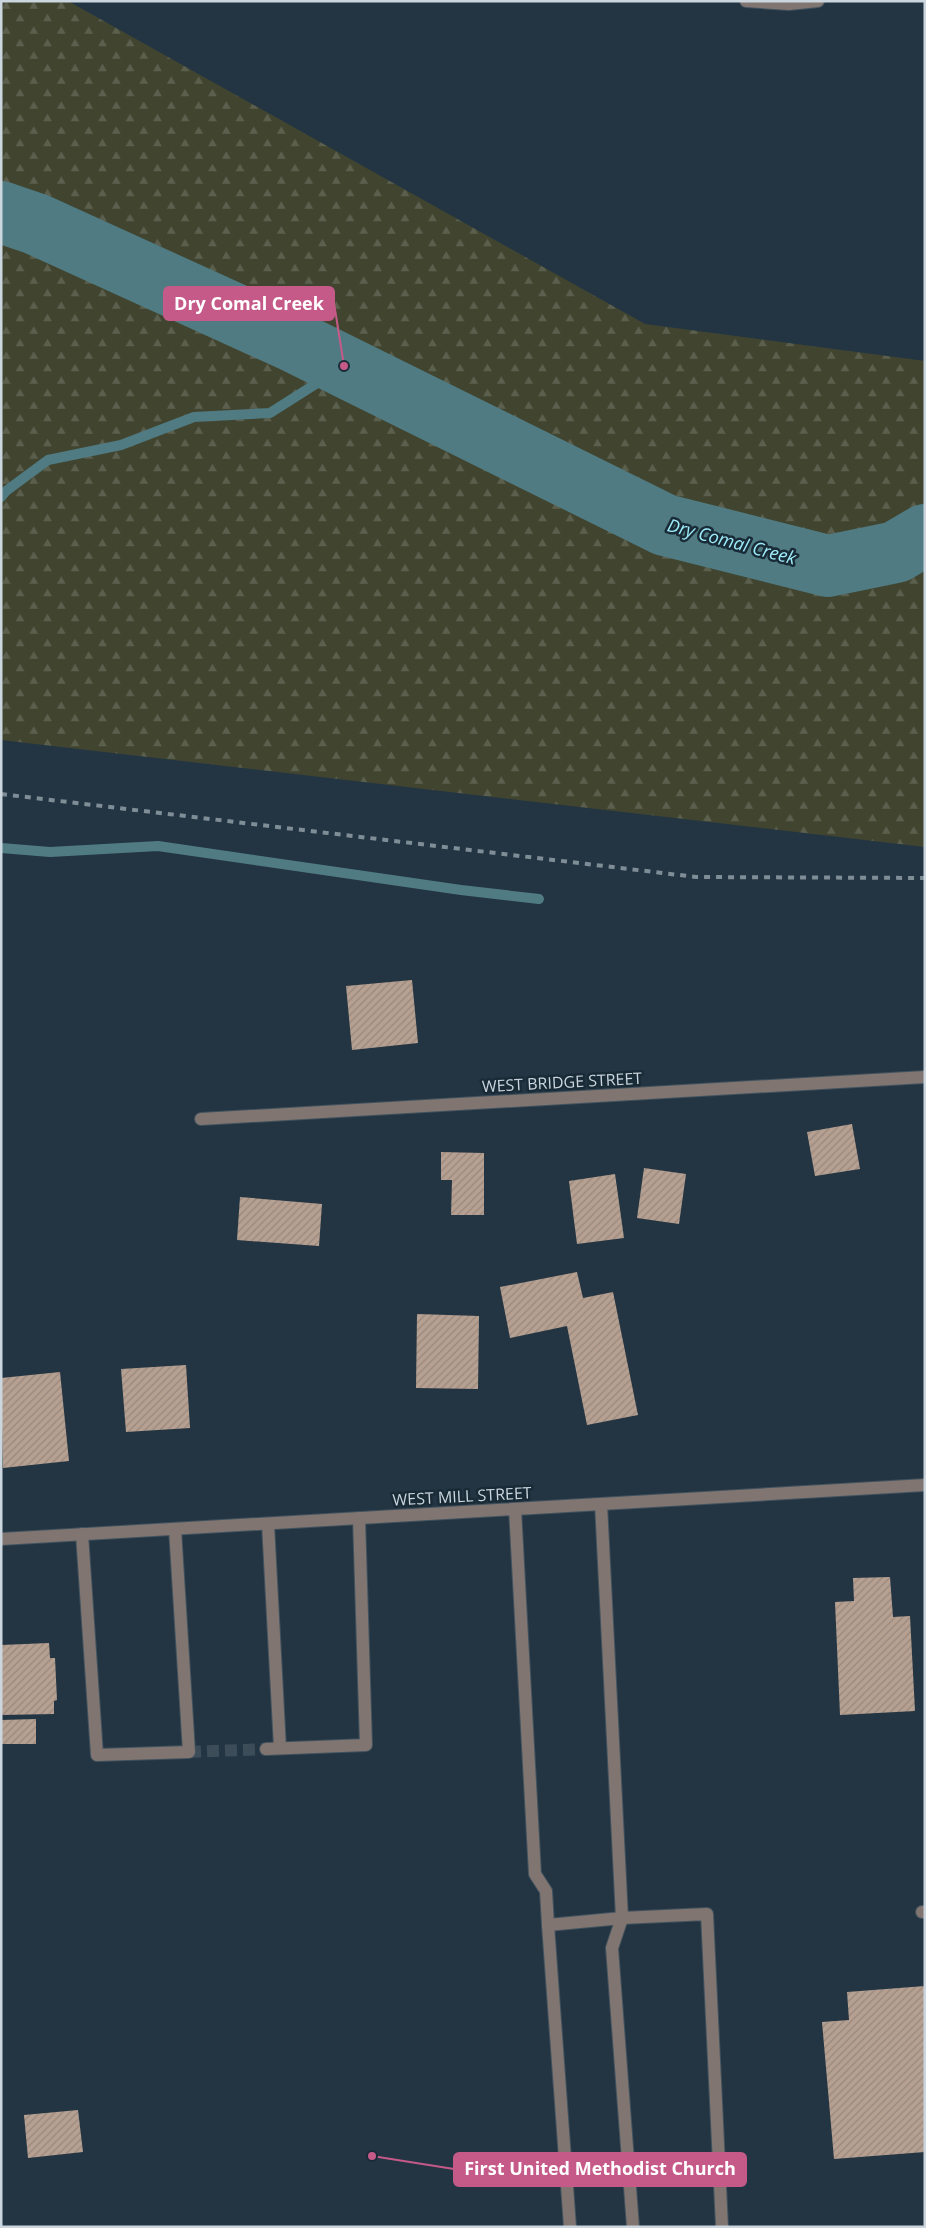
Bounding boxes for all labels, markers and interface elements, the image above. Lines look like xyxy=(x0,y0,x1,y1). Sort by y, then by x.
callout: Dry Comal Creek xyxy=(164,287,334,320)
text: Dry Comal Creek xyxy=(174,291,325,315)
water label: Dry Comal Creek xyxy=(665,512,800,570)
street label: WEST BRIDGE STREET xyxy=(481,1067,643,1097)
street label: WEST MILL STREET xyxy=(392,1481,532,1511)
callout: First United Methodist Church xyxy=(454,2153,746,2186)
text: First United Methodist Church xyxy=(464,2156,736,2180)

